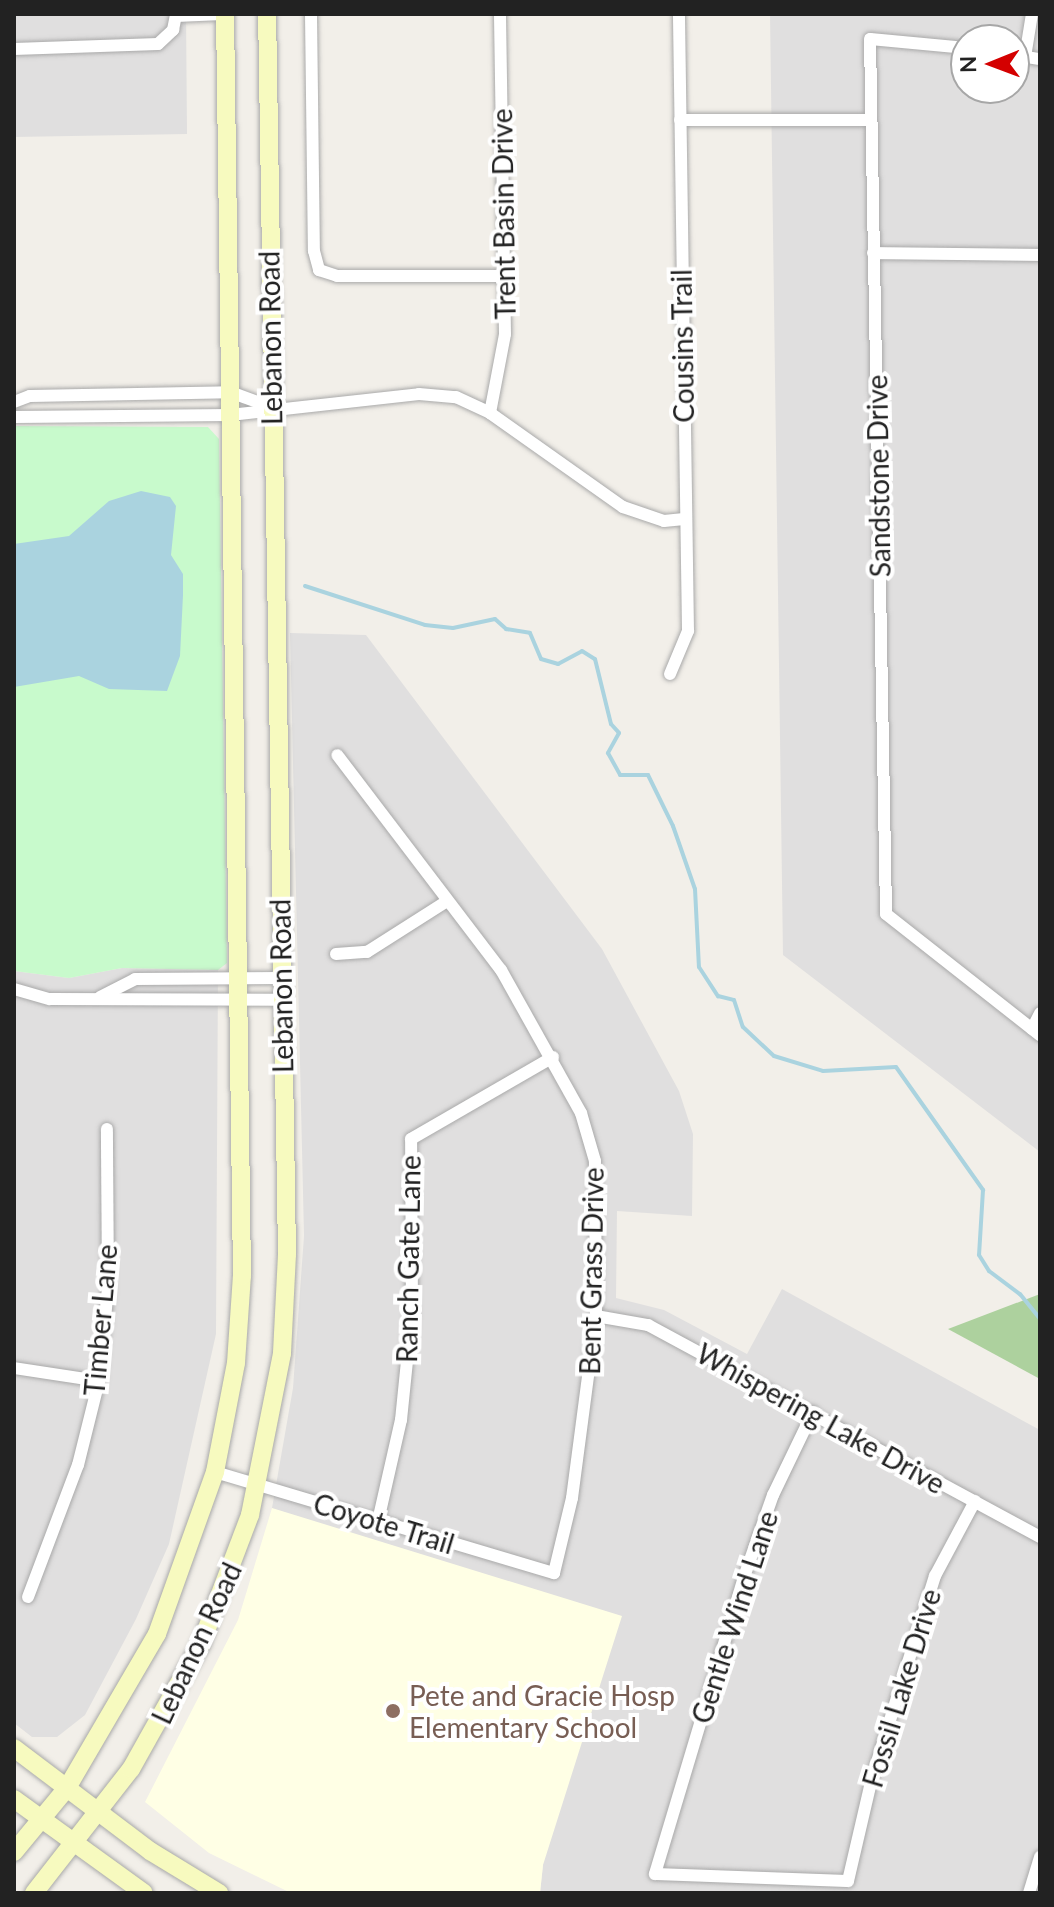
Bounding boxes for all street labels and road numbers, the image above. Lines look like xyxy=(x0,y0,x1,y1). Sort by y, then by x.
street label: Trent Basin Drive xyxy=(484,108,522,320)
street label: Lebanon Road xyxy=(252,251,288,425)
street label: Cousins Trail xyxy=(664,269,700,423)
street label: Sandstone Drive xyxy=(859,374,897,578)
street label: Lebanon Road xyxy=(263,899,299,1073)
street label: Ranch Gate Lane xyxy=(389,1155,427,1363)
street label: Bent Grass Drive xyxy=(572,1167,610,1375)
street label: Timber Lane xyxy=(77,1242,123,1398)
street label: Whispering Lake Drive xyxy=(691,1336,951,1500)
street label: Coyote Trail xyxy=(309,1486,459,1560)
street label: Gentle Wind Lane xyxy=(684,1506,784,1728)
street label: Lebanon Road xyxy=(144,1557,248,1729)
street label: Fossil Lake Drive xyxy=(855,1585,947,1791)

